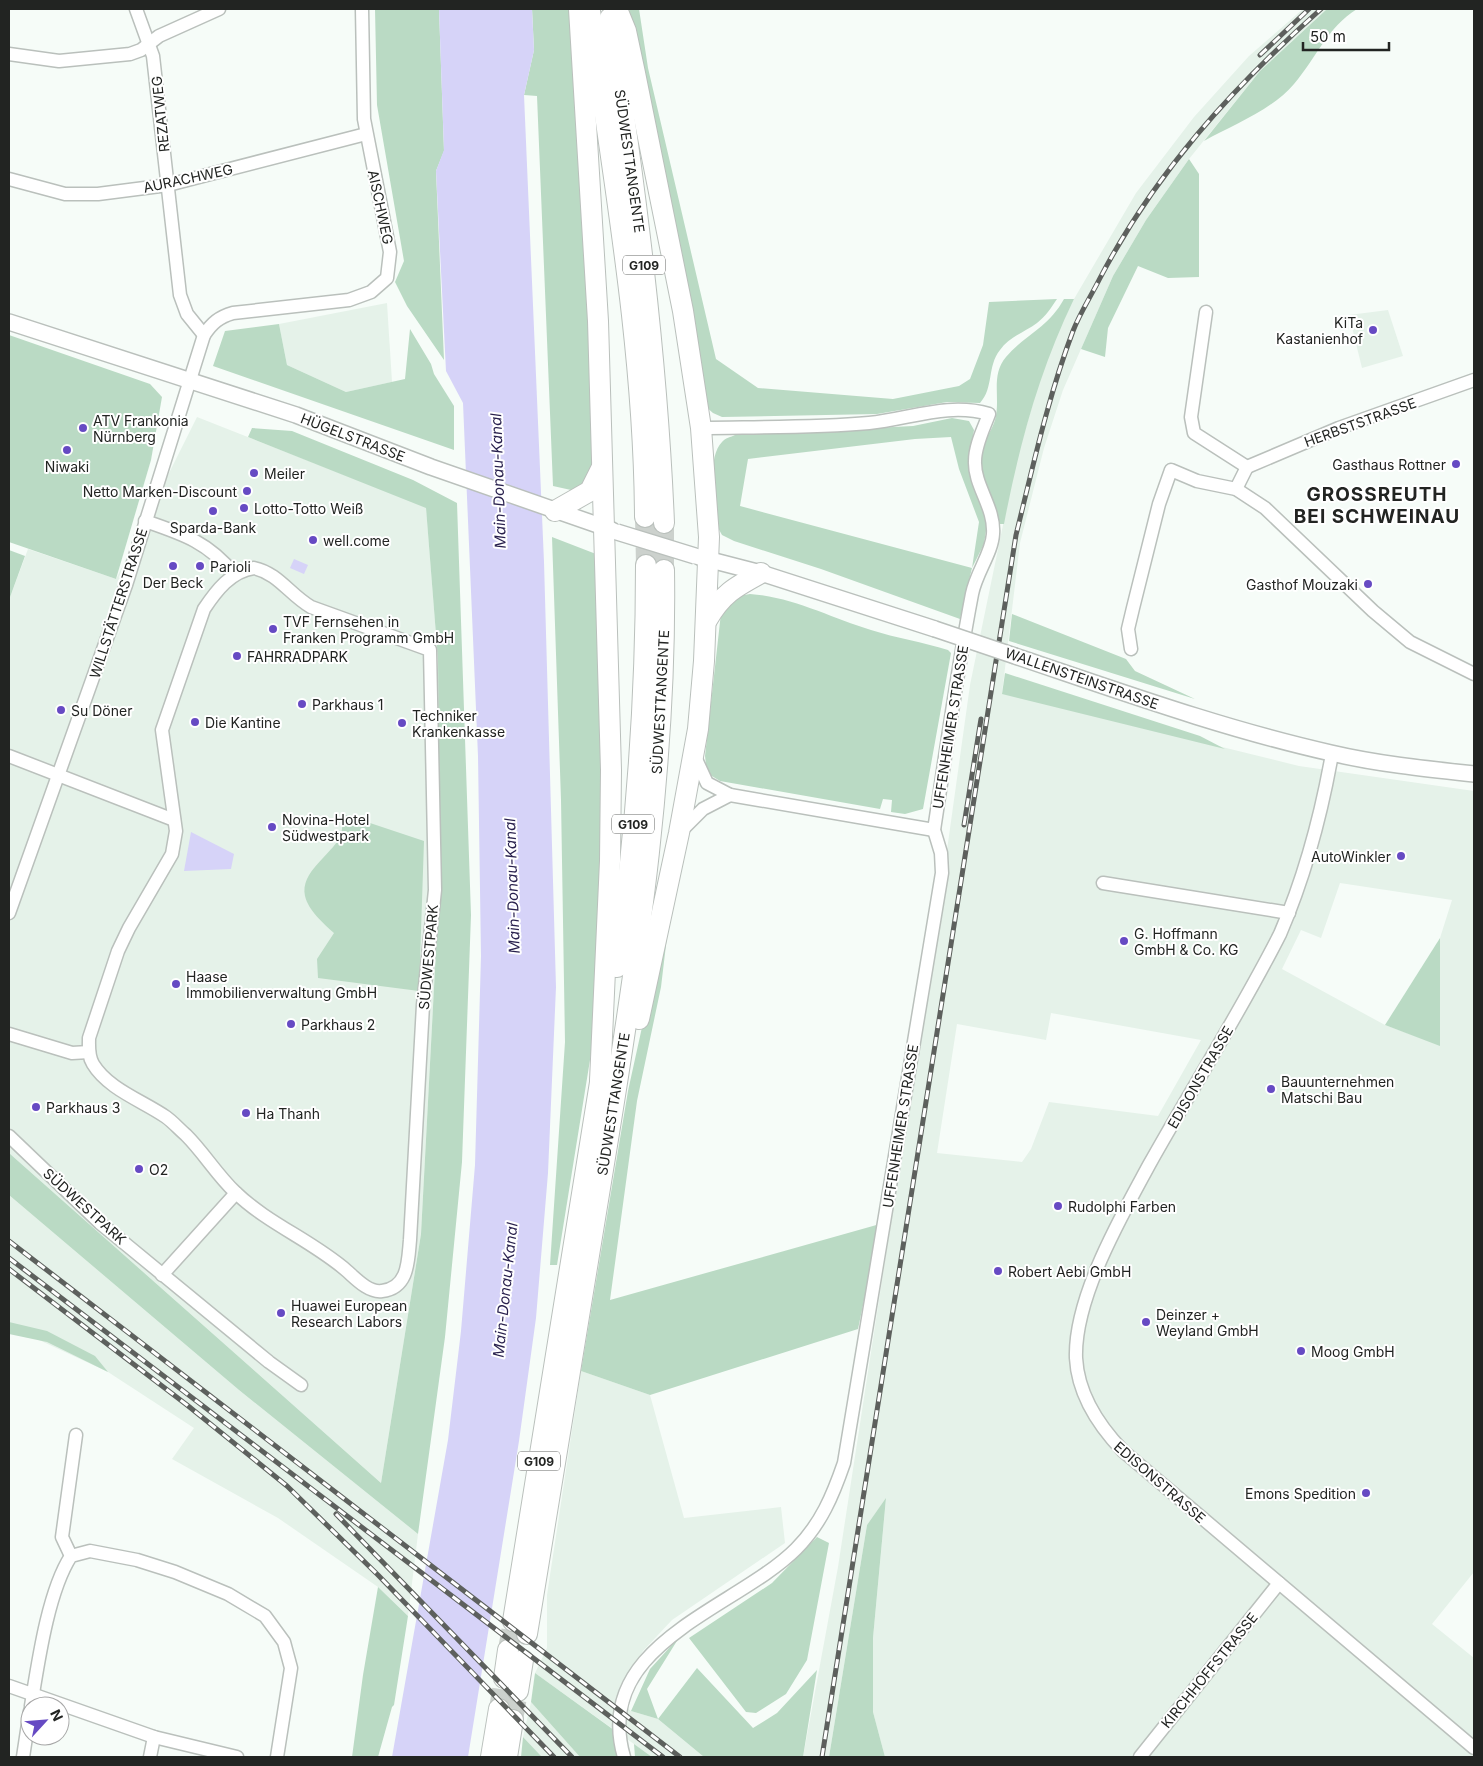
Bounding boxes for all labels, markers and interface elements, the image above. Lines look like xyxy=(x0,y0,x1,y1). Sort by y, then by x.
scale bar xyxy=(1303,20,1389,52)
text: 50 m xyxy=(1310,27,1346,46)
street label: REZATWEG xyxy=(148,75,172,153)
street label: SÜDWESTTANGENTE xyxy=(612,88,648,234)
street label: AURACHWEG xyxy=(142,160,234,196)
street label: AISCHWEG xyxy=(365,168,397,246)
road number: G109 xyxy=(623,256,665,274)
place label: KiTa Kastanienhof xyxy=(1276,314,1363,347)
marker: KiTa Kastanienhof xyxy=(1367,324,1379,336)
street label: HERBSTSTRASSE xyxy=(1302,394,1418,450)
street label: HÜGELSTRASSE xyxy=(298,409,408,465)
place label: ATV Frankonia Nürnberg xyxy=(93,412,189,445)
water label: Main-Donau-Kanal xyxy=(486,413,510,549)
marker: ATV Frankonia Nürnberg xyxy=(77,422,89,434)
marker: Niwaki xyxy=(61,444,73,456)
place label: Gasthaus Rottner xyxy=(1332,456,1446,473)
place label: Niwaki xyxy=(45,458,89,475)
marker: Gasthaus Rottner xyxy=(1450,458,1462,470)
place label: Meiler xyxy=(264,465,305,482)
marker: Meiler xyxy=(248,467,260,479)
place label: Netto Marken-Discount xyxy=(83,483,237,500)
district label: GROSSREUTH BEI SCHWEINAU xyxy=(1294,483,1460,528)
marker: Netto Marken-Discount xyxy=(241,485,253,497)
place label: Lotto-Totto Weiß xyxy=(254,500,363,517)
marker: Lotto-Totto Weiß xyxy=(238,502,250,514)
marker: Sparda-Bank xyxy=(207,505,219,517)
place label: Sparda-Bank xyxy=(170,519,257,536)
street label: WILLSTÄTTERSTRASSE xyxy=(86,526,150,680)
place label: well.come xyxy=(323,532,390,549)
marker: well.come xyxy=(307,534,319,546)
place label: Parioli xyxy=(210,558,251,575)
marker: Der Beck xyxy=(167,560,179,572)
marker: Parioli xyxy=(194,560,206,572)
place label: Der Beck xyxy=(143,574,204,591)
place label: Gasthof Mouzaki xyxy=(1246,576,1358,593)
marker: Gasthof Mouzaki xyxy=(1362,578,1374,590)
place label: TVF Fernsehen in Franken Programm GmbH xyxy=(283,613,454,646)
marker: TVF Fernsehen in Franken Programm GmbH xyxy=(267,623,279,635)
street label: SÜDWESTTANGENTE xyxy=(648,629,672,775)
street label: UFFENHEIMER STRASSE xyxy=(929,644,971,810)
street label: WALLENSTEINSTRASSE xyxy=(1003,644,1161,712)
place label: FAHRRADPARK xyxy=(247,648,348,665)
marker: FAHRRADPARK xyxy=(231,650,243,662)
place label: Parkhaus 1 xyxy=(312,696,383,713)
marker: Parkhaus 1 xyxy=(296,698,308,710)
place label: Su Döner xyxy=(71,702,132,719)
marker: Su Döner xyxy=(55,704,67,716)
place label: Techniker Krankenkasse xyxy=(412,707,505,740)
place label: Die Kantine xyxy=(205,714,281,731)
marker: Die Kantine xyxy=(189,716,201,728)
marker: Techniker Krankenkasse xyxy=(396,717,408,729)
place label: Novina-Hotel Südwestpark xyxy=(282,811,369,844)
road number: G109 xyxy=(612,814,654,834)
water label: Main-Donau-Kanal xyxy=(500,818,524,954)
marker: Novina-Hotel Südwestpark xyxy=(266,821,278,833)
place label: AutoWinkler xyxy=(1311,848,1391,865)
marker: AutoWinkler xyxy=(1395,850,1407,862)
street label: SÜDWESTPARK xyxy=(415,903,441,1010)
place label: G. Hoffmann GmbH & Co. KG xyxy=(1134,925,1239,958)
marker: G. Hoffmann GmbH & Co. KG xyxy=(1118,935,1130,947)
place label: Haase Immobilienverwaltung GmbH xyxy=(186,968,377,1001)
marker: Haase Immobilienverwaltung GmbH xyxy=(170,978,182,990)
place label: Parkhaus 2 xyxy=(301,1016,375,1033)
marker: Parkhaus 2 xyxy=(285,1018,297,1030)
street label: EDISONSTRASSE xyxy=(1164,1023,1236,1131)
street label: SÜDWESTTANGENTE xyxy=(593,1031,633,1177)
street label: UFFENHEIMER STRASSE xyxy=(879,1043,921,1209)
place label: Bauunternehmen Matschi Bau xyxy=(1281,1073,1394,1106)
marker: Bauunternehmen Matschi Bau xyxy=(1265,1083,1277,1095)
place label: Parkhaus 3 xyxy=(46,1099,120,1116)
marker: Parkhaus 3 xyxy=(30,1101,42,1113)
place label: Ha Thanh xyxy=(256,1105,320,1122)
marker: Ha Thanh xyxy=(240,1107,252,1119)
place label: O2 xyxy=(149,1161,168,1178)
marker: O2 xyxy=(133,1163,145,1175)
street label: SÜDWESTPARK xyxy=(40,1164,130,1248)
place label: Rudolphi Farben xyxy=(1068,1198,1176,1215)
marker: Rudolphi Farben xyxy=(1052,1200,1064,1212)
water label: Main-Donau-Kanal xyxy=(488,1221,522,1358)
place label: Robert Aebi GmbH xyxy=(1008,1263,1131,1280)
marker: Robert Aebi GmbH xyxy=(992,1265,1004,1277)
place label: Huawei European Research Labors xyxy=(291,1297,407,1330)
place label: Deinzer + Weyland GmbH xyxy=(1156,1306,1259,1339)
marker: Huawei European Research Labors xyxy=(275,1307,287,1319)
marker: Deinzer + Weyland GmbH xyxy=(1140,1316,1152,1328)
place label: Moog GmbH xyxy=(1311,1343,1395,1360)
marker: Moog GmbH xyxy=(1295,1345,1307,1357)
street label: EDISONSTRASSE xyxy=(1111,1438,1209,1526)
road number: G109 xyxy=(518,1452,560,1470)
place label: Emons Spedition xyxy=(1245,1485,1356,1502)
marker: Emons Spedition xyxy=(1360,1487,1372,1499)
street label: KIRCHHOFFSTRASSE xyxy=(1157,1609,1261,1731)
north arrow xyxy=(20,1696,70,1746)
text: N xyxy=(47,1707,67,1724)

